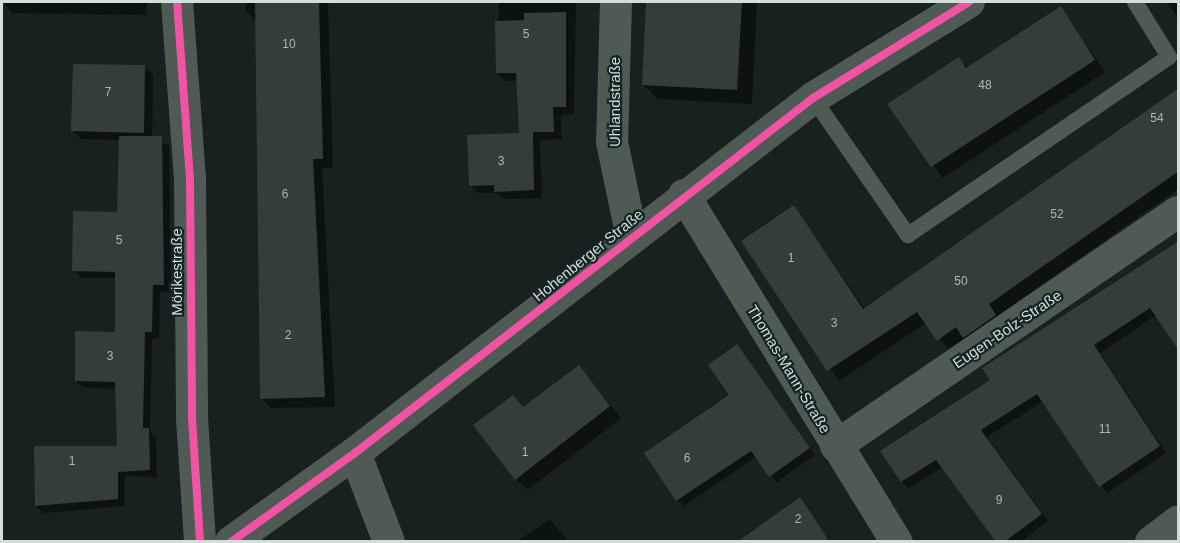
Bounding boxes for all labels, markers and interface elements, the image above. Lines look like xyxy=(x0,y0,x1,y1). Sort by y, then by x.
house number: 5 xyxy=(523,28,529,42)
house number: 10 xyxy=(282,38,296,52)
street label: Uhlandstraße xyxy=(606,57,624,147)
house number: 48 xyxy=(978,79,992,93)
house number: 7 xyxy=(105,86,111,100)
house number: 54 xyxy=(1150,112,1164,126)
house number: 3 xyxy=(498,155,504,169)
house number: 6 xyxy=(282,188,288,202)
street label: Hohenberger Straße xyxy=(529,205,647,305)
house number: 52 xyxy=(1050,208,1064,222)
street label: Mörikestraße xyxy=(168,228,186,316)
house number: 5 xyxy=(116,234,122,248)
house number: 1 xyxy=(788,252,794,266)
house number: 50 xyxy=(954,275,968,289)
street label: Eugen-Bolz-Straße xyxy=(949,286,1065,372)
street label: Thomas-Mann-Straße xyxy=(744,301,834,437)
house number: 3 xyxy=(831,317,837,331)
house number: 2 xyxy=(285,329,291,343)
house number: 3 xyxy=(107,350,113,364)
house number: 11 xyxy=(1099,423,1111,437)
house number: 1 xyxy=(522,446,528,460)
house number: 6 xyxy=(684,452,690,466)
house number: 1 xyxy=(69,455,75,469)
house number: 9 xyxy=(996,494,1002,508)
house number: 2 xyxy=(795,513,801,527)

